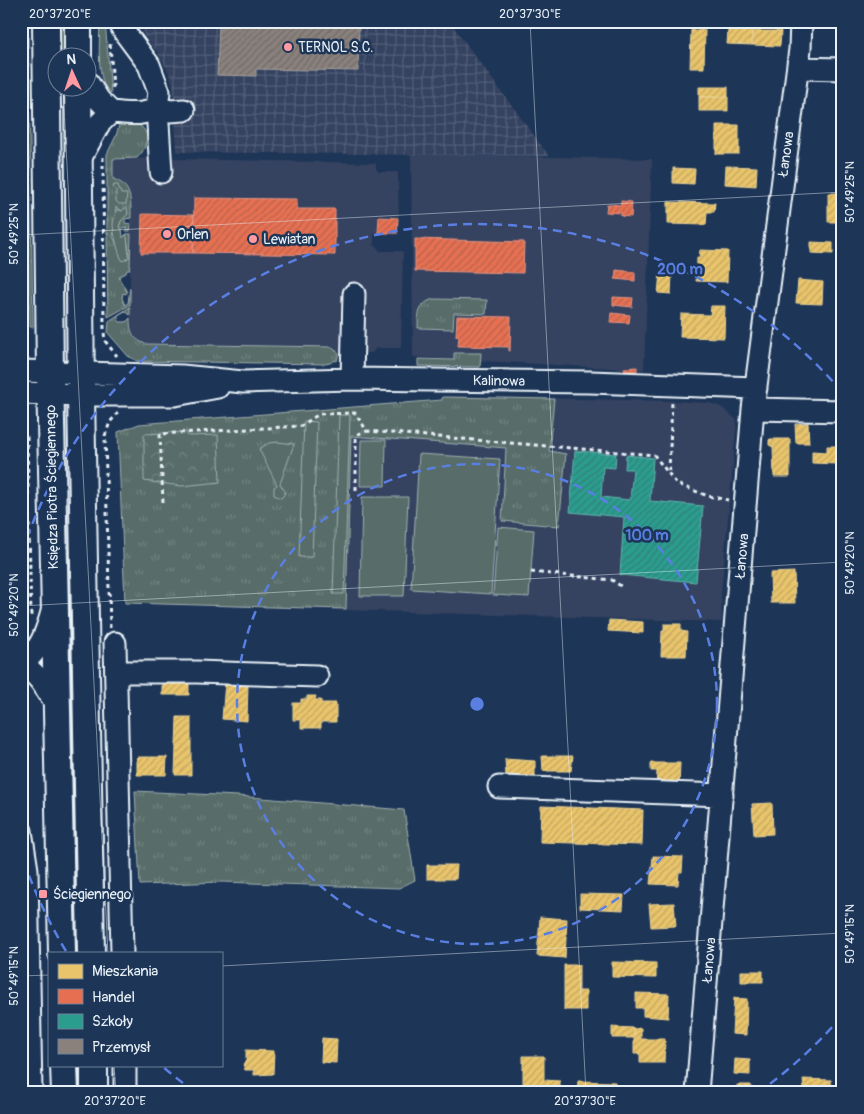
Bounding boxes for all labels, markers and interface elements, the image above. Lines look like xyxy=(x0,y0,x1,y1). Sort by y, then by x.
text: 20°37'20"E xyxy=(29,7,91,22)
text: 20°37'30"E xyxy=(499,7,561,22)
place label: TERNOL S.C. xyxy=(298,39,373,56)
marker: TERNOL S.C. xyxy=(282,41,294,53)
north arrow xyxy=(48,48,98,98)
text: N xyxy=(66,51,77,68)
street label: Łanowa xyxy=(774,130,798,179)
text: 50°49'25"N xyxy=(843,161,858,223)
text: 50°49'25"N xyxy=(7,203,22,265)
place label: Orlen xyxy=(177,226,209,243)
marker: Orlen xyxy=(161,228,173,240)
place label: Lewiatan xyxy=(263,231,316,248)
marker: Lewiatan xyxy=(247,233,259,245)
text: 200 m xyxy=(657,260,703,279)
street label: Kalinowa xyxy=(473,372,525,390)
street label: Księdza Piotra Ściegiennego xyxy=(41,404,62,569)
text: 100 m xyxy=(626,526,668,545)
text: 50°49'20"N xyxy=(843,531,858,595)
street label: Łanowa xyxy=(731,533,752,580)
text: 50°49'20"N xyxy=(7,573,22,637)
centre of rings xyxy=(468,695,486,713)
place label: Ściegiennego xyxy=(53,885,132,903)
marker: Ściegiennego xyxy=(37,888,49,900)
text: 50°49'15"N xyxy=(843,904,858,964)
street label: Łanowa xyxy=(698,937,719,984)
text: 50°49'15"N xyxy=(7,946,22,1006)
legend xyxy=(48,952,222,1066)
text: Mieszkania xyxy=(92,962,158,981)
text: Handel xyxy=(92,988,135,1007)
text: Szkoły xyxy=(92,1012,134,1031)
text: Przemysł xyxy=(92,1038,151,1057)
text: 20°37'20"E xyxy=(84,1094,146,1109)
text: 20°37'30"E xyxy=(554,1094,616,1109)

